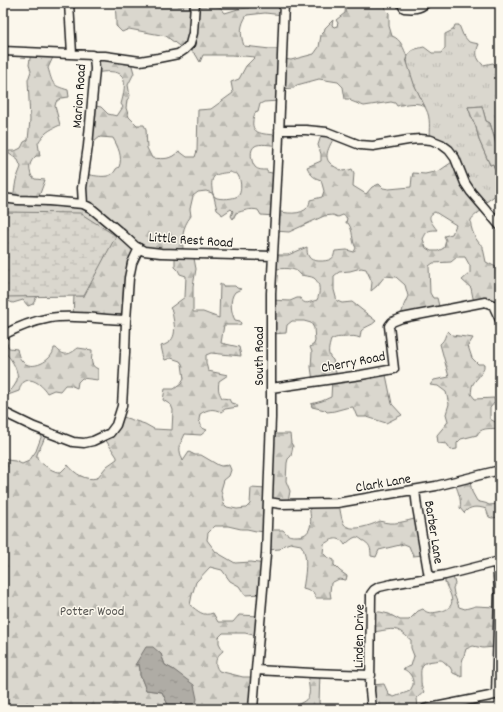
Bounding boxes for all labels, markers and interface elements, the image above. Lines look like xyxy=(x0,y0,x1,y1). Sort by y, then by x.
street label: Marion Road xyxy=(68,63,92,129)
street label: Little Rest Road xyxy=(148,228,234,254)
street label: South Road xyxy=(250,326,270,386)
street label: Cherry Road xyxy=(320,347,387,379)
street label: Clark Lane xyxy=(354,469,413,499)
street label: Barber Lane xyxy=(418,499,448,565)
park label: Potter Wood xyxy=(60,602,124,622)
street label: Linden Drive xyxy=(349,604,371,668)

